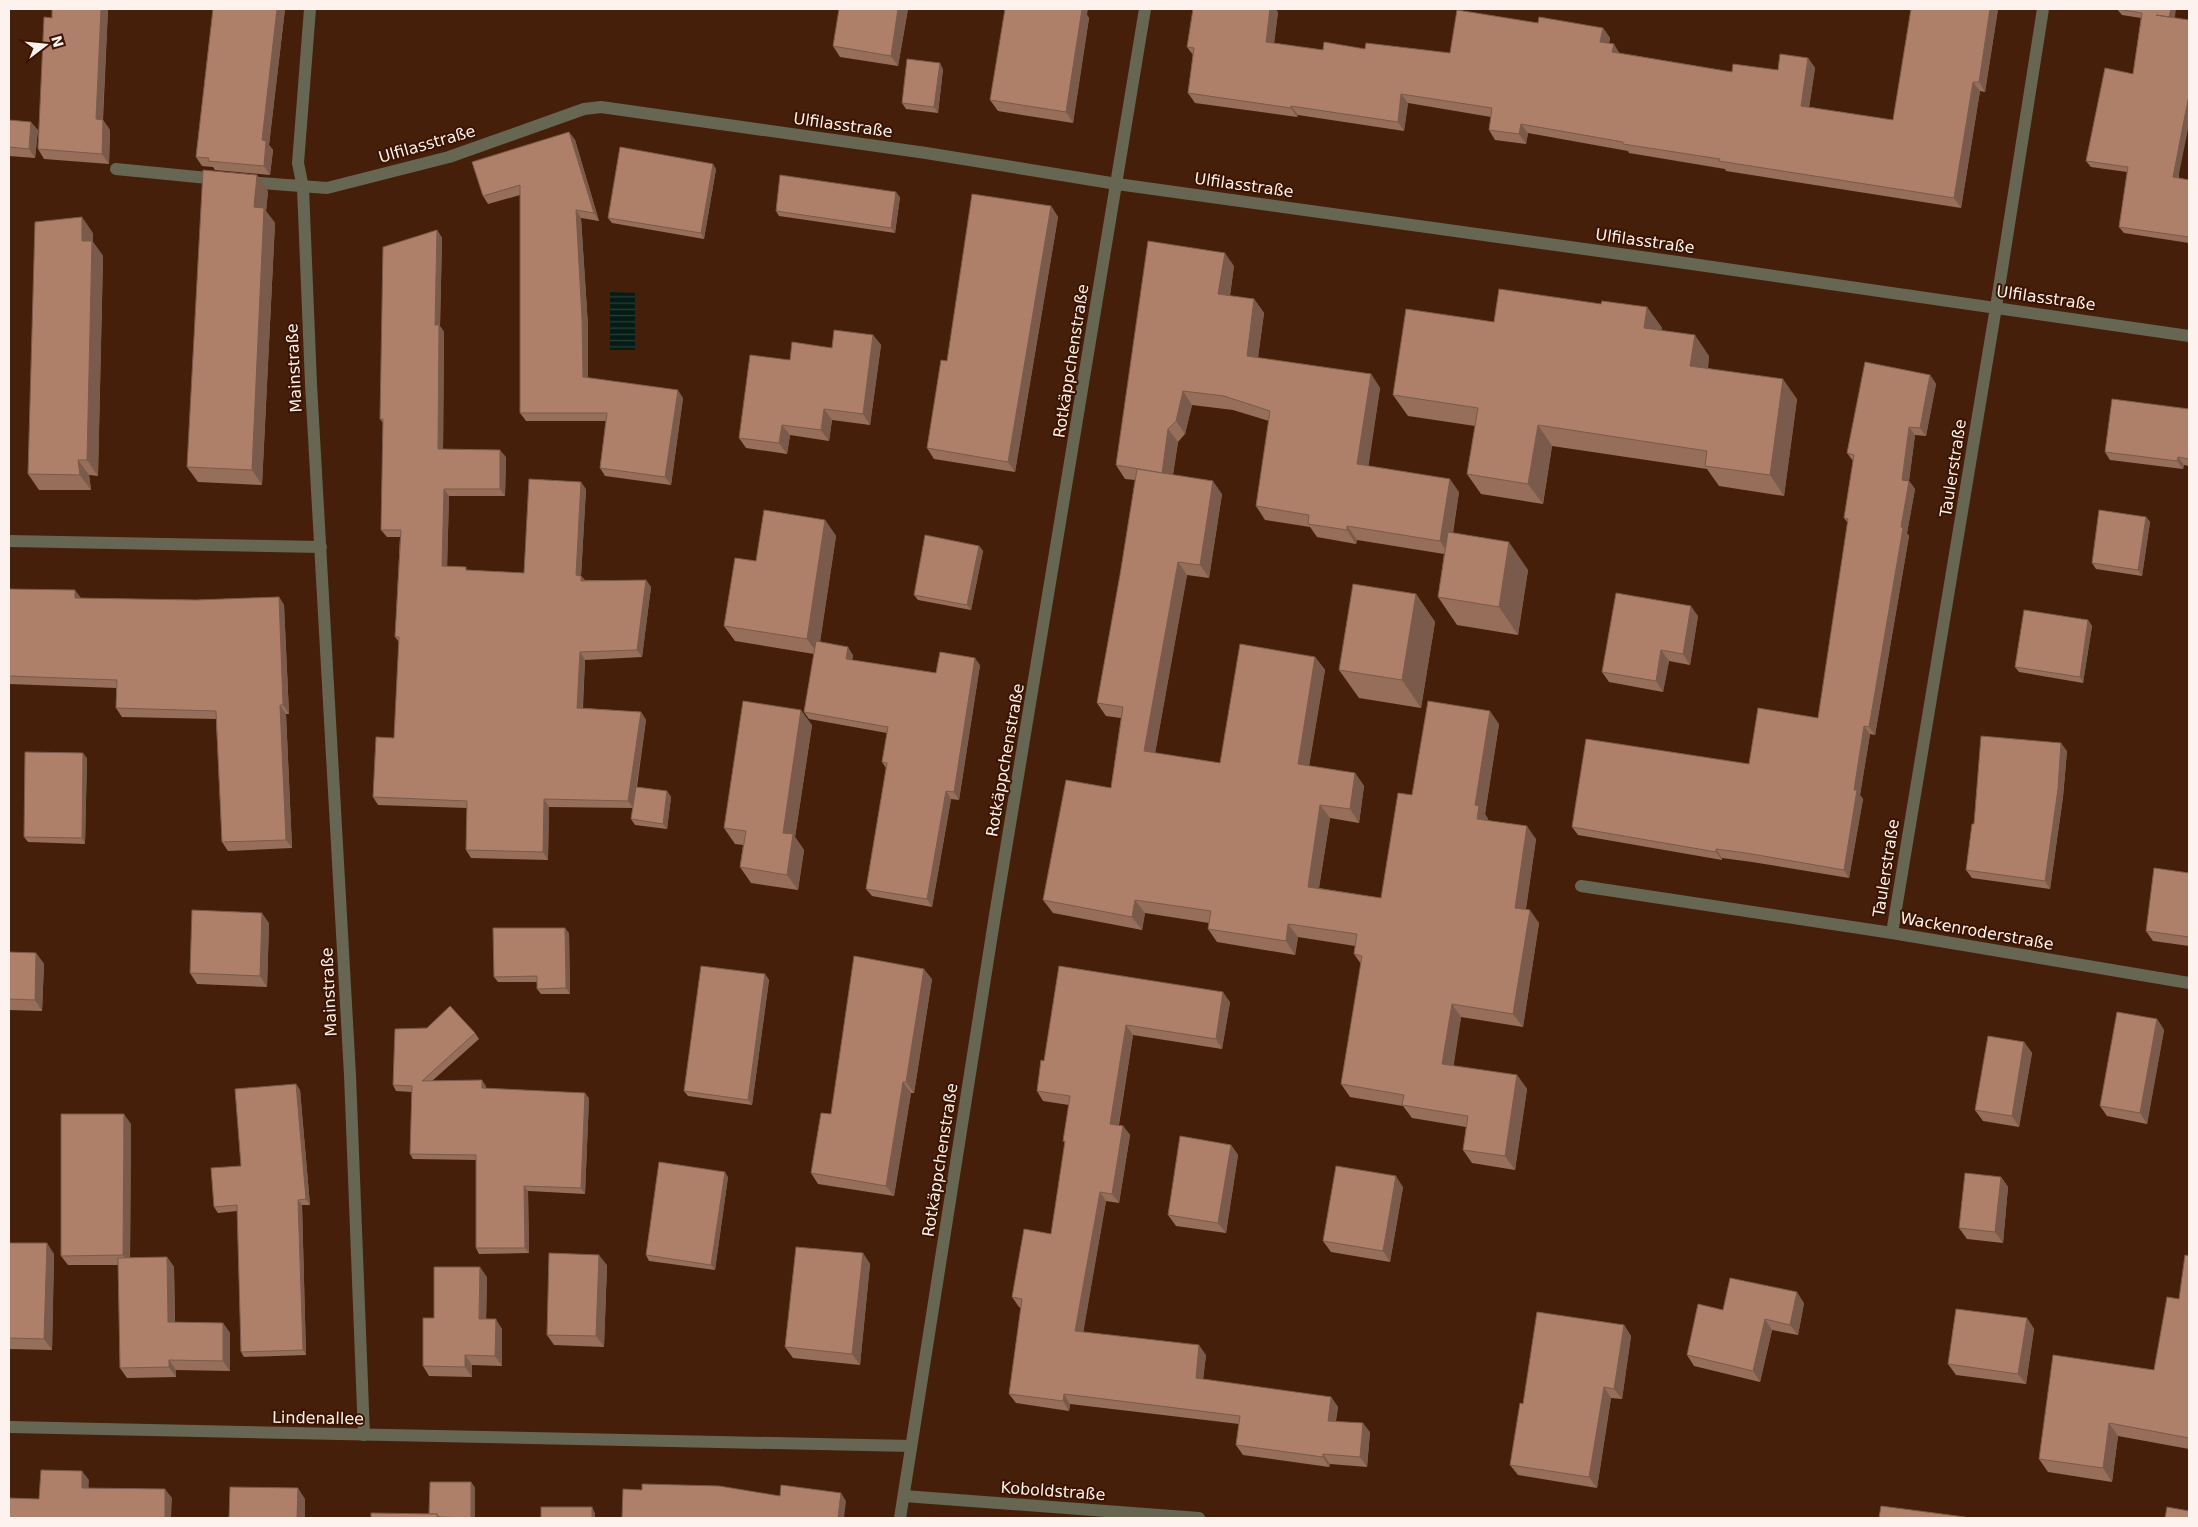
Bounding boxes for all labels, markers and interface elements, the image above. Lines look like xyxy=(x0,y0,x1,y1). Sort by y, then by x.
north arrow xyxy=(20,20,70,70)
text: N xyxy=(48,34,67,49)
street label: Ulfilasstraße xyxy=(792,109,894,141)
street label: Ulfilasstraße xyxy=(376,121,478,167)
street label: Ulfilasstraße xyxy=(1193,169,1295,201)
street label: Ulfilasstraße xyxy=(1594,225,1696,257)
street label: Ulfilasstraße xyxy=(1995,282,2097,314)
street label: Rotkäppchenstraße xyxy=(1049,283,1093,439)
street label: Mainstraße xyxy=(282,323,306,413)
street label: Taulerstraße xyxy=(1936,418,1970,519)
street label: Rotkäppchenstraße xyxy=(982,682,1028,838)
street label: Taulerstraße xyxy=(1869,818,1903,919)
street label: Wackenroderstraße xyxy=(1899,908,2055,954)
street label: Mainstraße xyxy=(317,947,341,1037)
street label: Rotkäppchenstraße xyxy=(918,1082,962,1238)
street label: Lindenallee xyxy=(272,1408,364,1428)
street label: Koboldstraße xyxy=(1000,1478,1106,1504)

